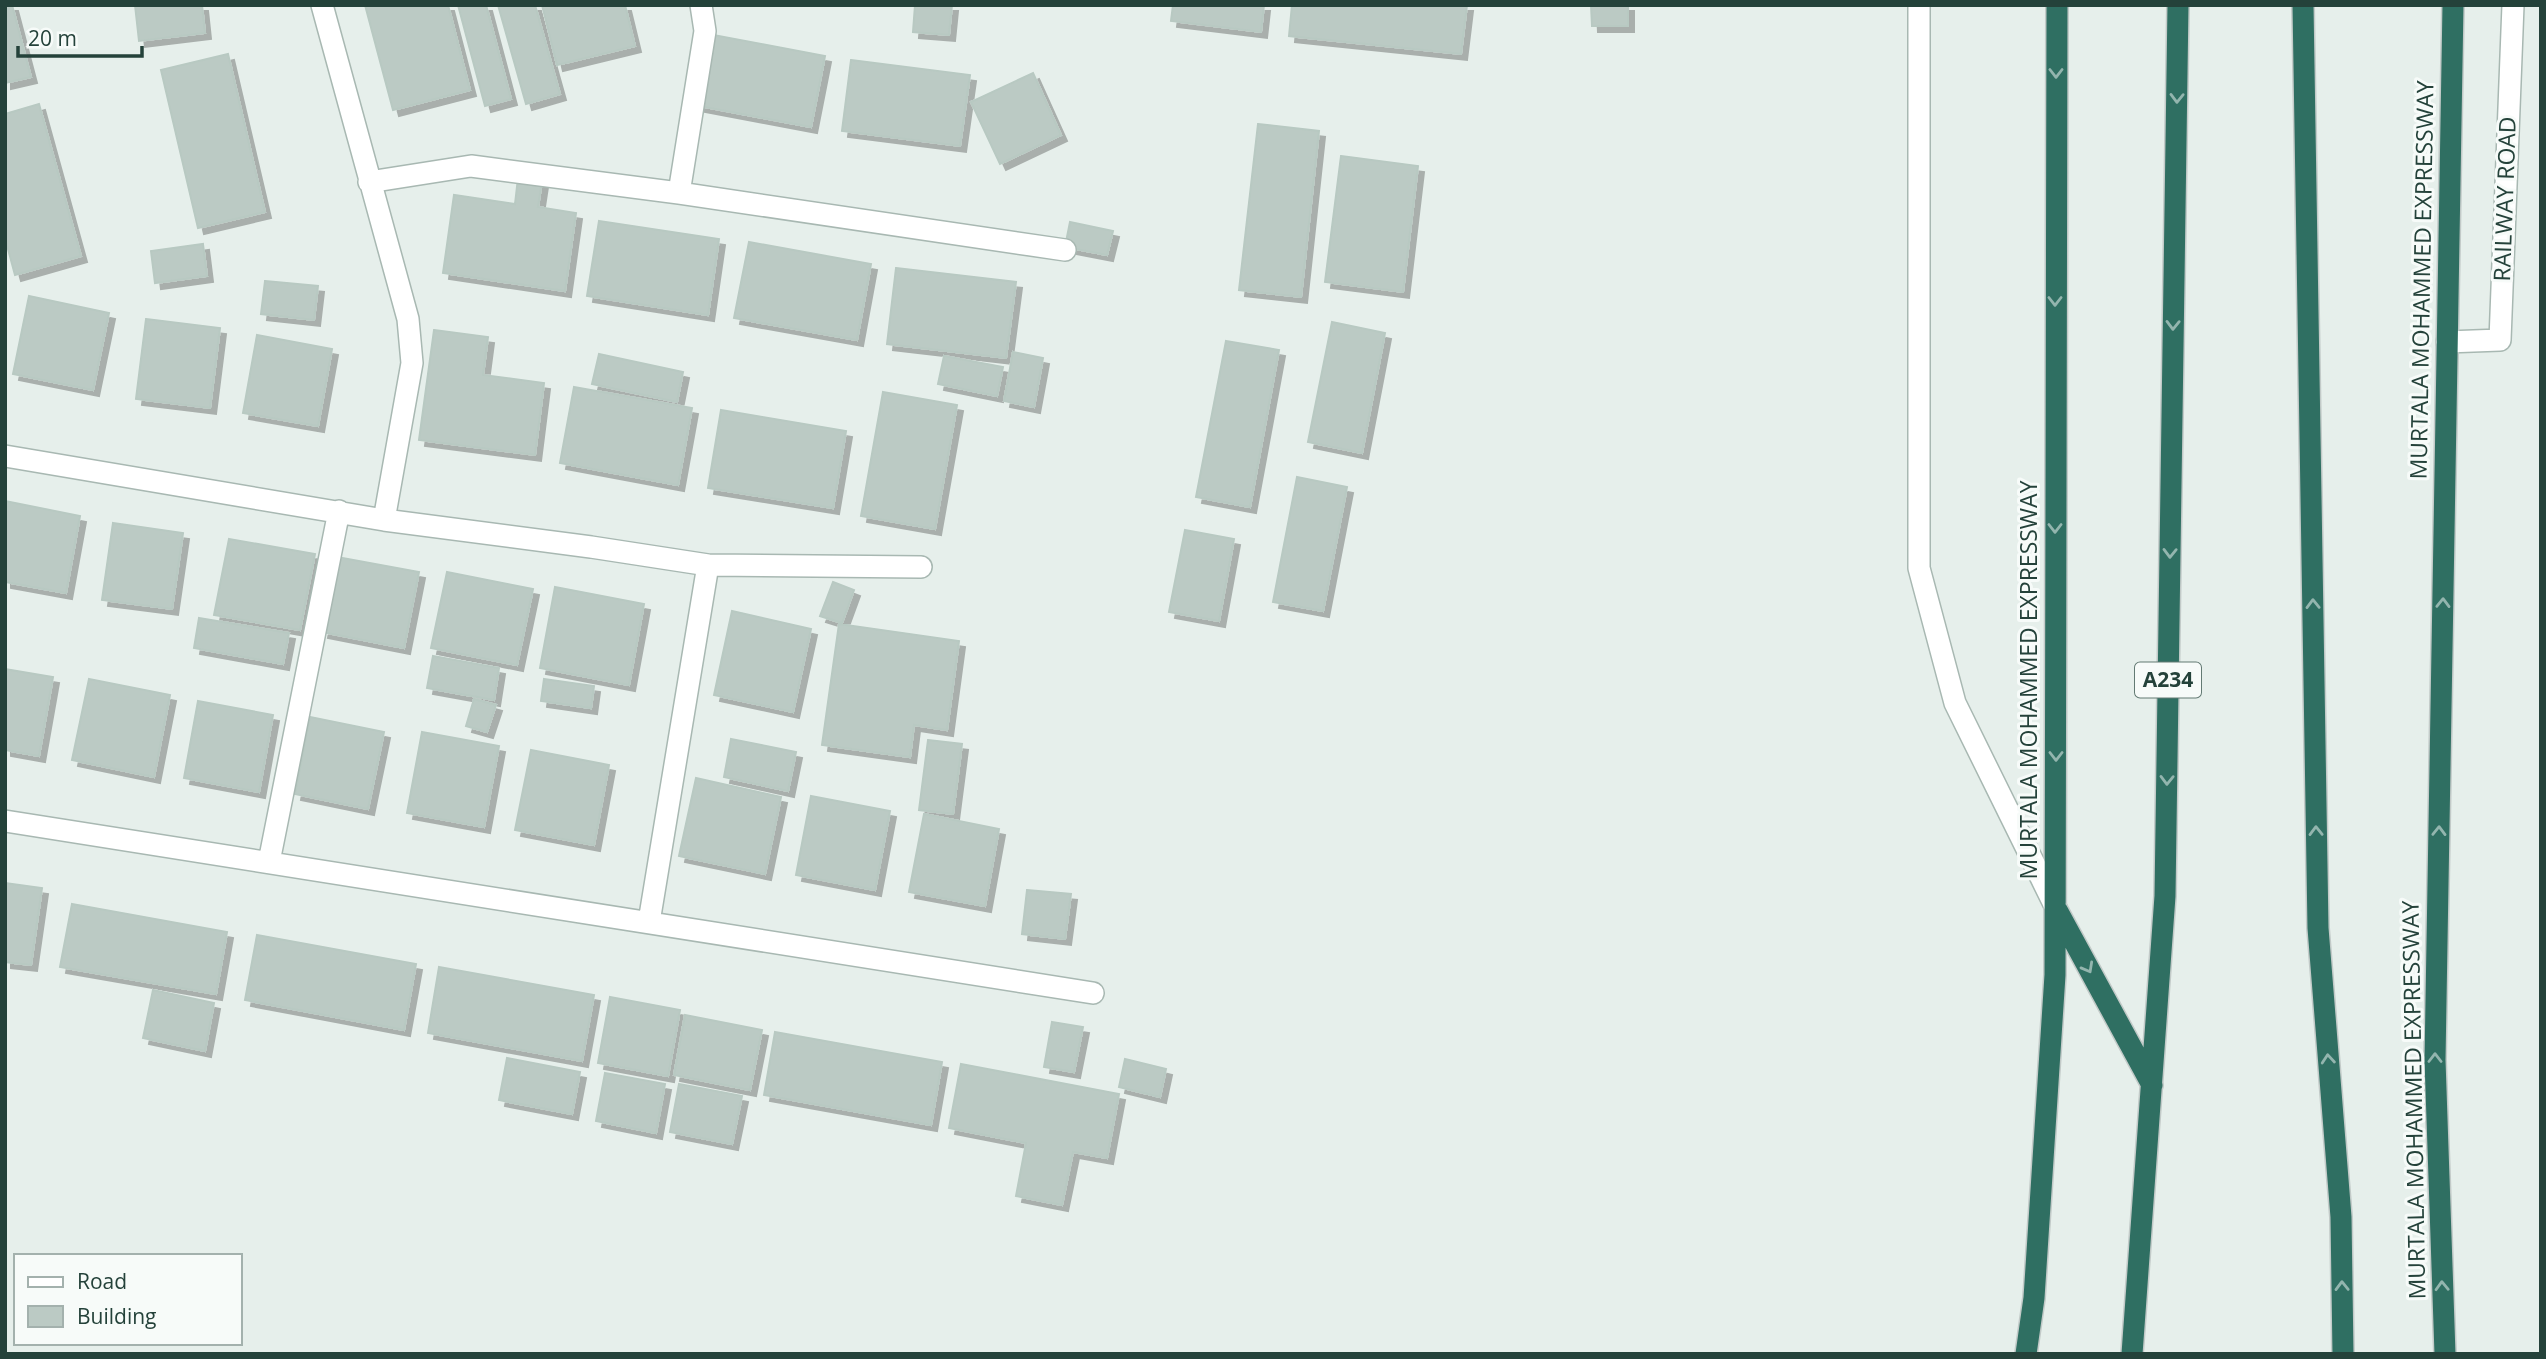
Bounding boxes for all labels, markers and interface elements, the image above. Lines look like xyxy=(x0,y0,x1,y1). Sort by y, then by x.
scale bar xyxy=(18,14,142,58)
text: 20 m xyxy=(28,24,77,52)
one-way arrow xyxy=(2048,69,2064,79)
street label: MURTALA MOHAMMED EXPRESSWAY xyxy=(2402,80,2440,480)
one-way arrow xyxy=(2169,93,2184,104)
street label: RAILWAY ROAD xyxy=(2485,116,2523,282)
one-way arrow xyxy=(2047,296,2063,307)
one-way arrow xyxy=(2165,321,2181,331)
street label: MURTALA MOHAMMED EXPRESSWAY xyxy=(2012,480,2044,880)
one-way arrow xyxy=(2047,524,2063,534)
one-way arrow xyxy=(2162,548,2178,559)
one-way arrow xyxy=(2435,597,2450,608)
one-way arrow xyxy=(2305,598,2320,609)
road number: A234 xyxy=(2135,662,2201,698)
one-way arrow xyxy=(2048,751,2064,762)
one-way arrow xyxy=(2159,775,2174,786)
one-way arrow xyxy=(2431,825,2447,835)
one-way arrow xyxy=(2308,826,2324,836)
street label: MURTALA MOHAMMED EXPRESSWAY xyxy=(2394,900,2432,1300)
one-way arrow xyxy=(2080,961,2093,974)
one-way arrow xyxy=(2427,1052,2443,1063)
one-way arrow xyxy=(2321,1053,2336,1064)
legend xyxy=(14,1254,242,1345)
text: Road xyxy=(77,1267,127,1295)
one-way arrow xyxy=(2334,1280,2350,1290)
one-way arrow xyxy=(2435,1280,2450,1291)
text: Building xyxy=(77,1302,156,1330)

